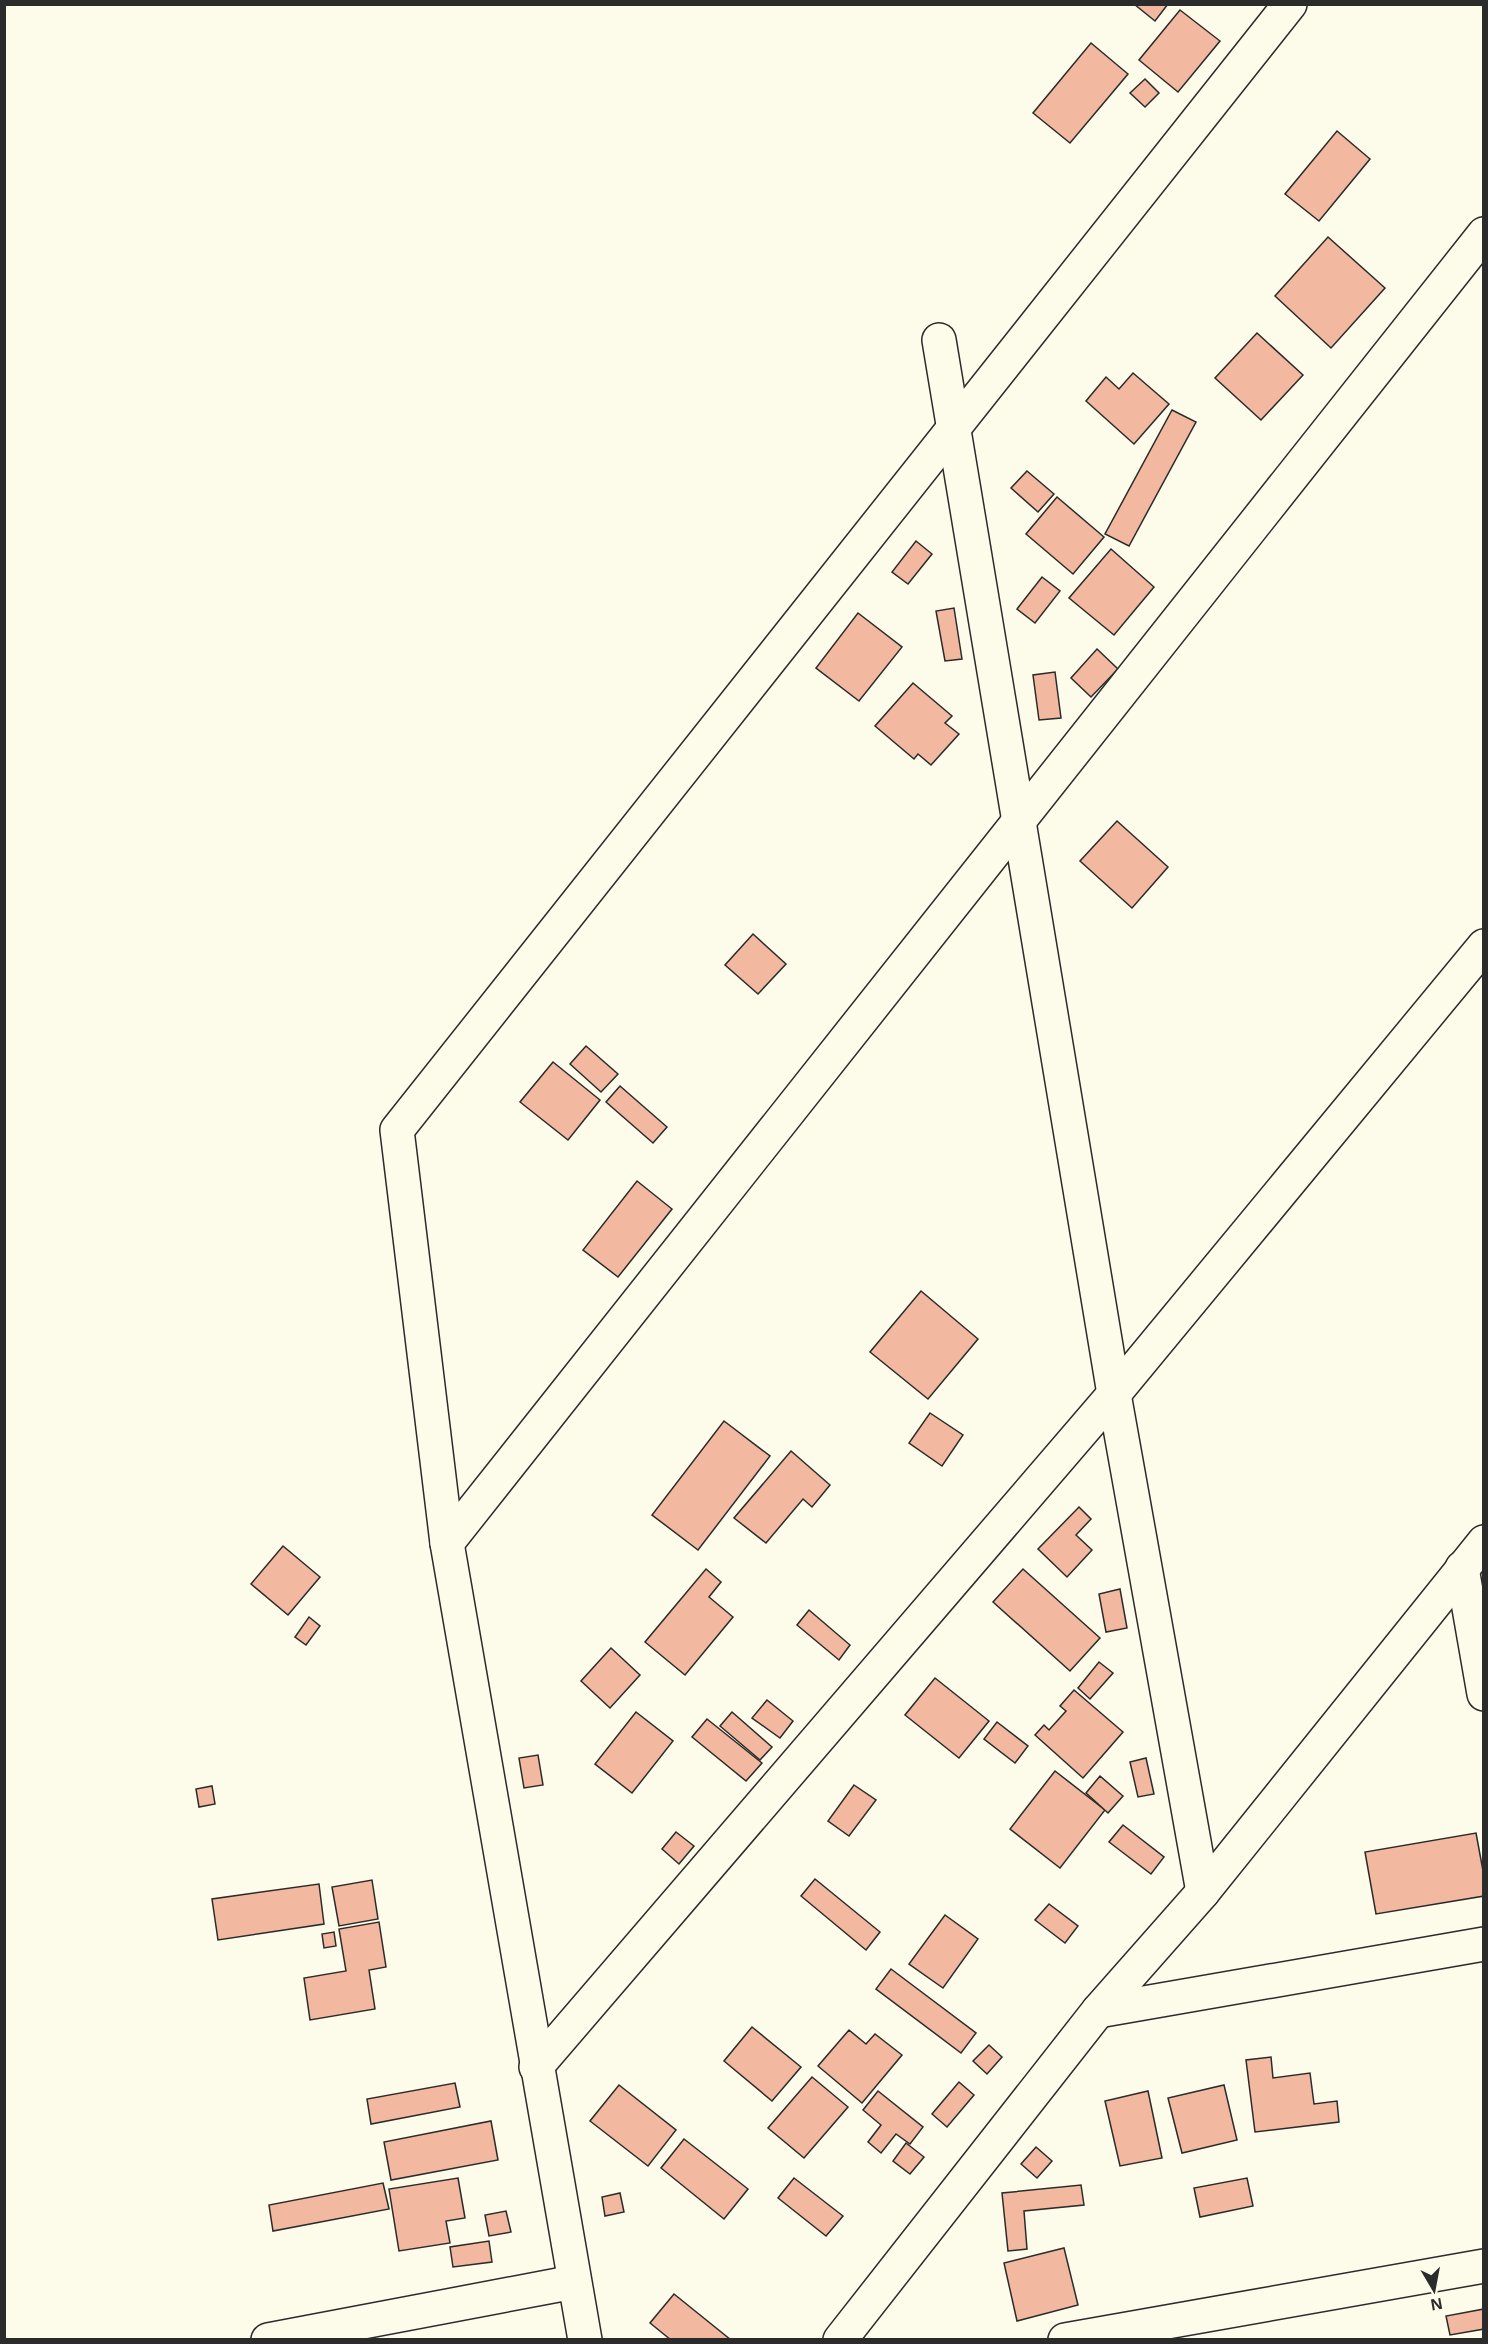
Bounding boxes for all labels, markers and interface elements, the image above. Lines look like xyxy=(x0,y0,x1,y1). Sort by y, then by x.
north arrow xyxy=(1404,2260,1464,2320)
text: N xyxy=(1429,2295,1444,2314)

